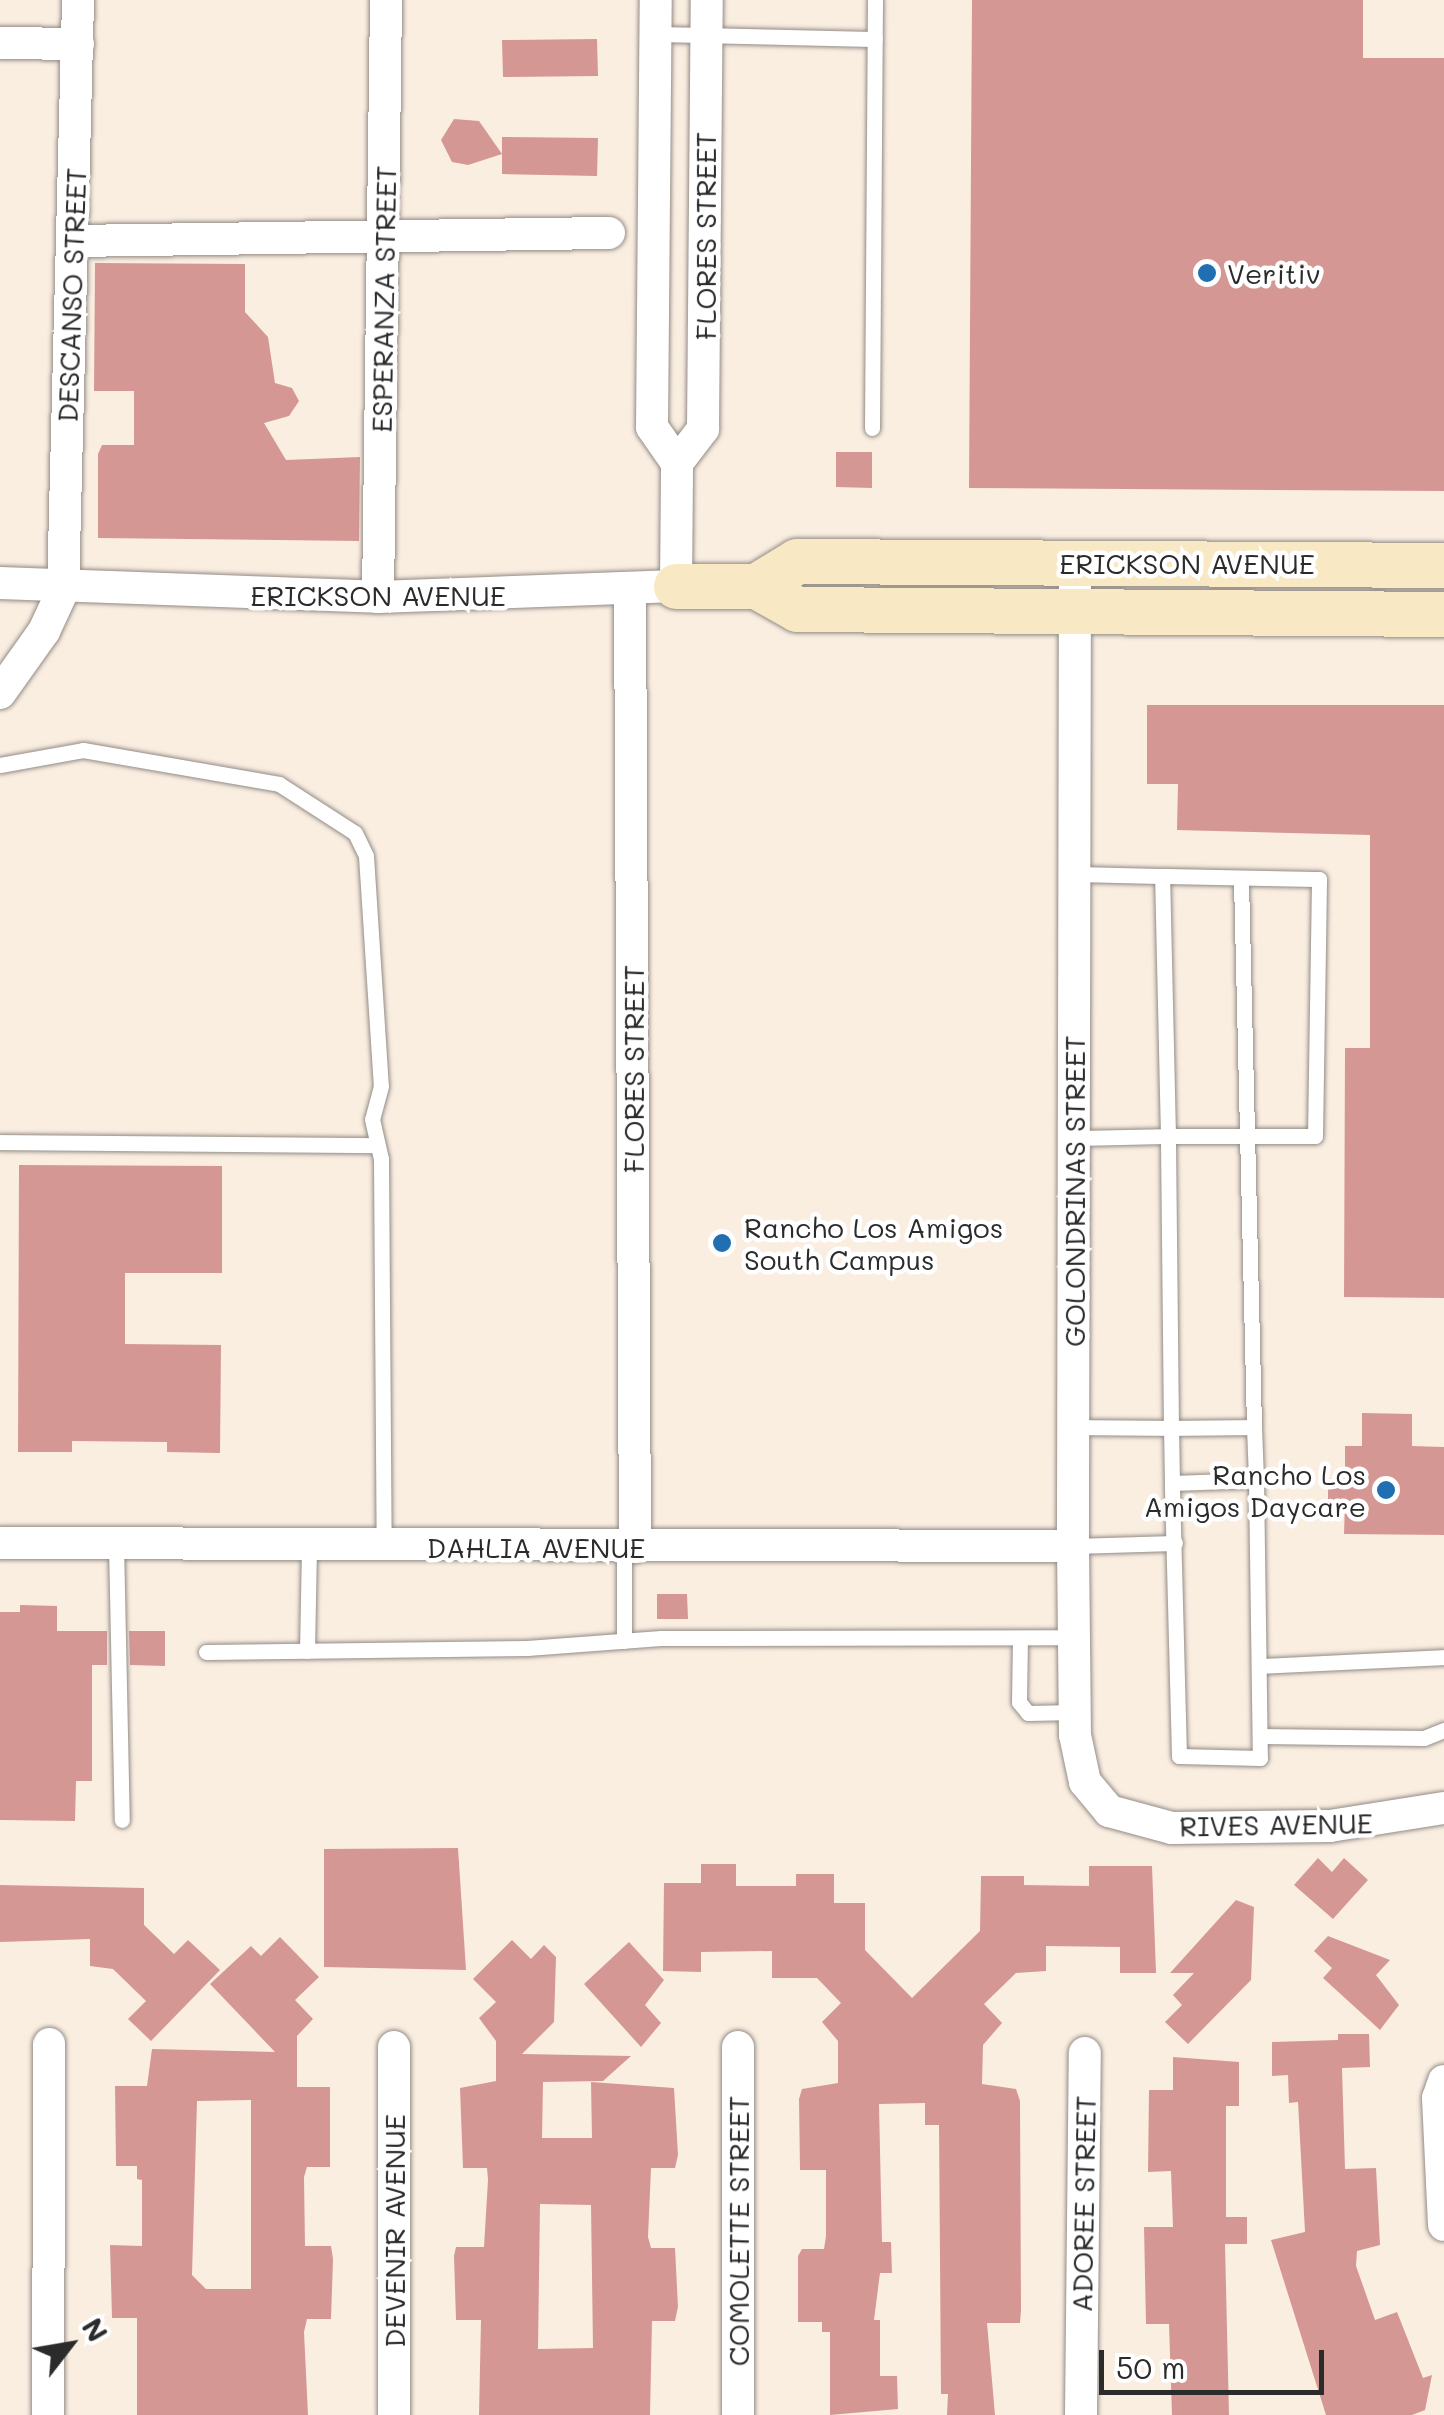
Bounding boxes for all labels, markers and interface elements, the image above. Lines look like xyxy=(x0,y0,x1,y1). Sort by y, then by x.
street label: FLORES STREET xyxy=(688,132,722,340)
street label: ESPERANZA STREET xyxy=(364,165,402,433)
street label: DESCANSO STREET xyxy=(50,167,92,423)
place label: Veritiv xyxy=(1227,256,1321,290)
marker: Veritiv xyxy=(1196,262,1218,284)
street label: ERICKSON AVENUE xyxy=(1059,546,1315,580)
street label: ERICKSON AVENUE xyxy=(250,578,506,612)
street label: FLORES STREET xyxy=(616,965,650,1173)
street label: GOLONDRINAS STREET xyxy=(1057,1035,1091,1347)
place label: Rancho Los Amigos South Campus xyxy=(744,1210,1003,1276)
marker: Rancho Los Amigos South Campus xyxy=(709,1230,735,1256)
place label: Rancho Los Amigos Daycare xyxy=(1144,1457,1366,1523)
marker: Rancho Los Amigos Daycare xyxy=(1375,1479,1397,1501)
street label: DAHLIA AVENUE xyxy=(427,1530,645,1564)
street label: RIVES AVENUE xyxy=(1179,1806,1373,1842)
street label: ADOREE STREET xyxy=(1064,2095,1102,2313)
street label: COMOLETTE STREET xyxy=(721,2096,755,2366)
street label: DEVENIR AVENUE xyxy=(377,2114,411,2348)
north arrow xyxy=(20,2295,120,2395)
text: N xyxy=(75,2311,117,2348)
scale bar xyxy=(1104,2330,1329,2392)
text: 50 m xyxy=(1116,2347,1186,2387)

